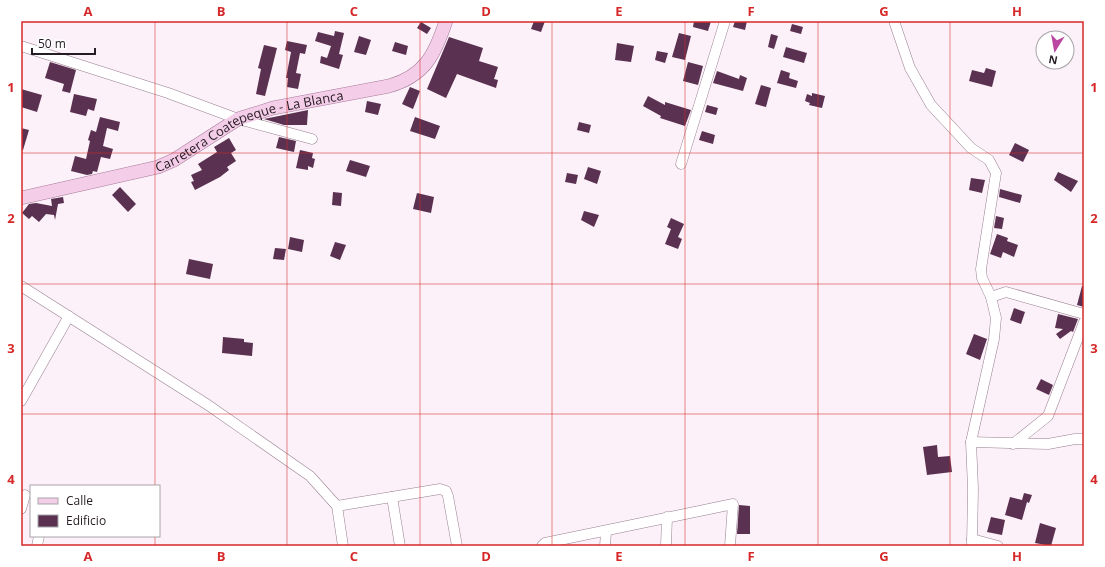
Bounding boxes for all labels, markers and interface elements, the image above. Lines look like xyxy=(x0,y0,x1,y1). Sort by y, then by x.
text: A xyxy=(84,2,93,20)
text: B xyxy=(217,2,226,20)
text: C xyxy=(350,2,358,20)
text: D xyxy=(481,2,491,20)
text: E xyxy=(615,2,623,20)
text: F xyxy=(747,2,755,20)
text: G xyxy=(879,2,889,20)
text: H xyxy=(1012,2,1022,20)
scale bar xyxy=(32,30,95,56)
north arrow xyxy=(1035,30,1075,70)
text: 50 m xyxy=(38,35,66,52)
text: N xyxy=(1047,52,1059,69)
text: 1 xyxy=(7,78,15,96)
text: 1 xyxy=(1090,78,1098,96)
street label: Carretera Coatepeque - La Blanca xyxy=(152,86,345,176)
text: 2 xyxy=(7,209,15,227)
text: 2 xyxy=(1090,209,1098,227)
text: 3 xyxy=(7,339,15,357)
text: 3 xyxy=(1090,339,1098,357)
text: 4 xyxy=(7,470,15,488)
text: 4 xyxy=(1090,470,1098,488)
legend xyxy=(30,485,160,537)
text: Calle xyxy=(66,492,93,509)
text: Edificio xyxy=(66,512,106,529)
text: A xyxy=(84,547,93,565)
text: B xyxy=(217,547,226,565)
text: C xyxy=(350,547,358,565)
text: D xyxy=(481,547,491,565)
text: E xyxy=(615,547,623,565)
text: F xyxy=(747,547,755,565)
text: G xyxy=(879,547,889,565)
text: H xyxy=(1012,547,1022,565)

